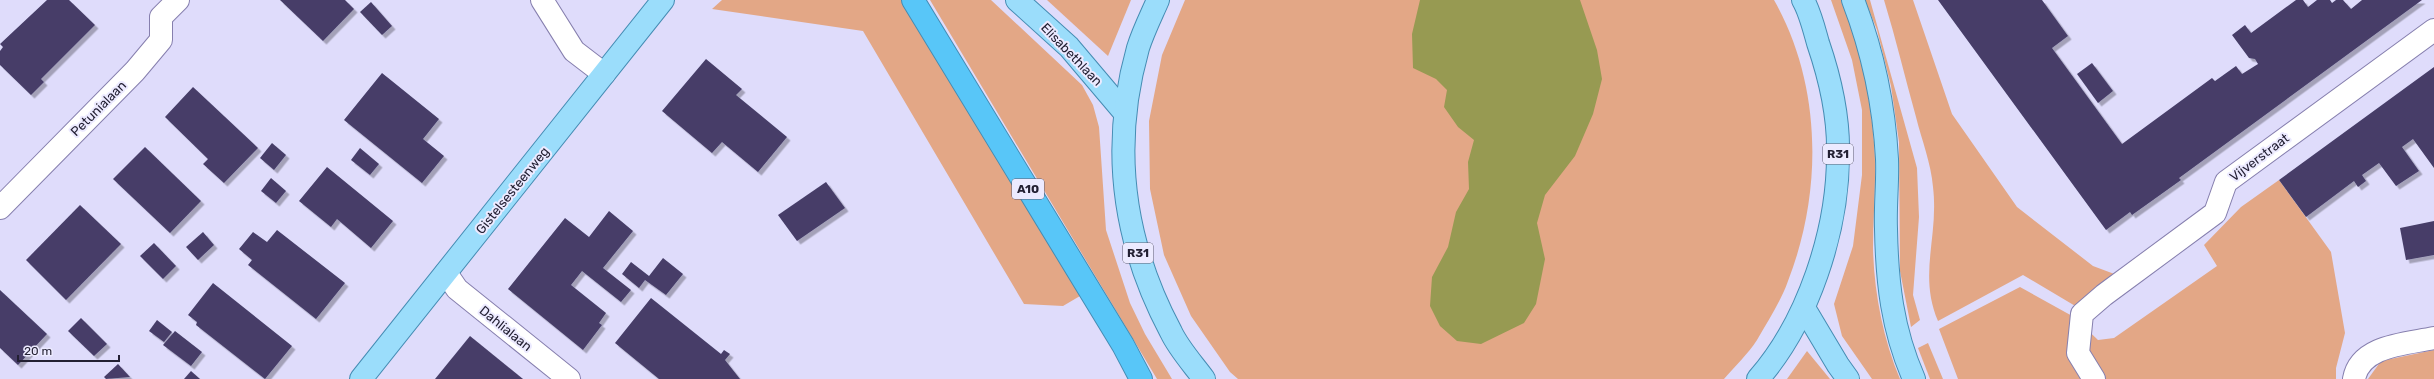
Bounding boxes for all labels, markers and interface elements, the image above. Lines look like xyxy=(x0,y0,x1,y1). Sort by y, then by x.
street label: Elisabethlaan xyxy=(1038,20,1105,89)
street label: Petunialaan xyxy=(68,78,129,139)
street label: Vijverstraat xyxy=(2227,130,2292,184)
street label: Gistelsesteenweg xyxy=(473,144,553,237)
road number: R31 xyxy=(1823,144,1853,164)
road number: A10 xyxy=(1012,179,1044,199)
road number: R31 xyxy=(1123,243,1153,263)
street label: Dahlialaan xyxy=(477,303,535,354)
scale bar xyxy=(18,337,119,363)
text: 20 m xyxy=(24,344,52,358)

